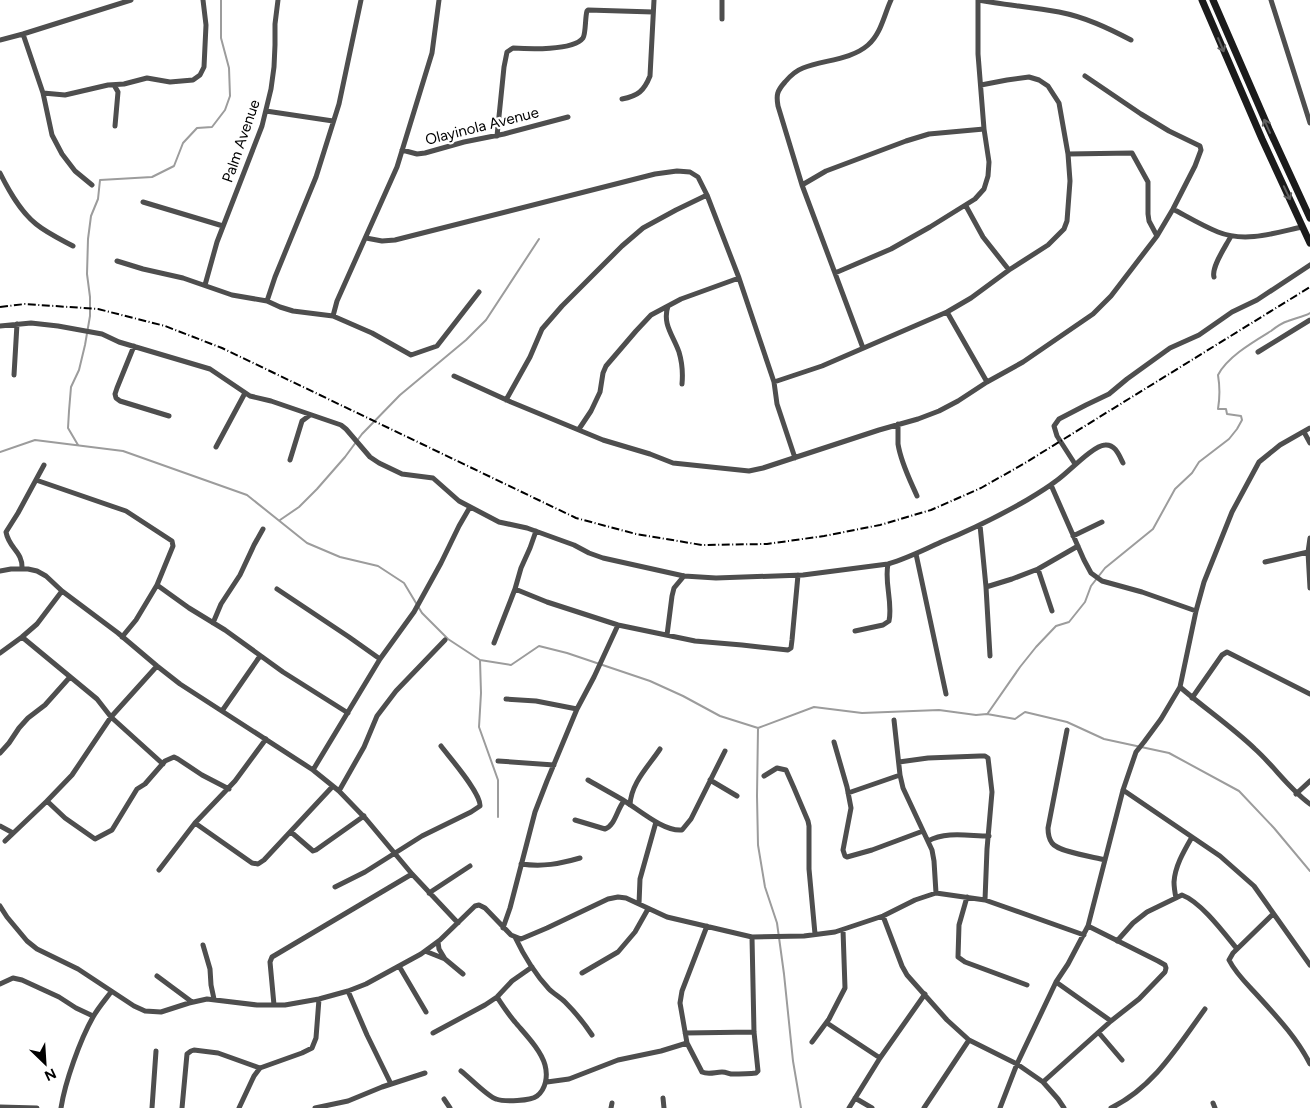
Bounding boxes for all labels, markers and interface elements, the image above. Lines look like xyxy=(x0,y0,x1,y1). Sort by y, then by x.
one-way arrow xyxy=(1217,37,1227,52)
street label: Palm Avenue xyxy=(218,97,264,185)
street label: Olayinola Avenue xyxy=(423,103,541,149)
one-way arrow xyxy=(1262,119,1272,134)
one-way arrow xyxy=(1283,185,1292,200)
north arrow xyxy=(20,1038,70,1088)
text: N xyxy=(42,1064,59,1084)

